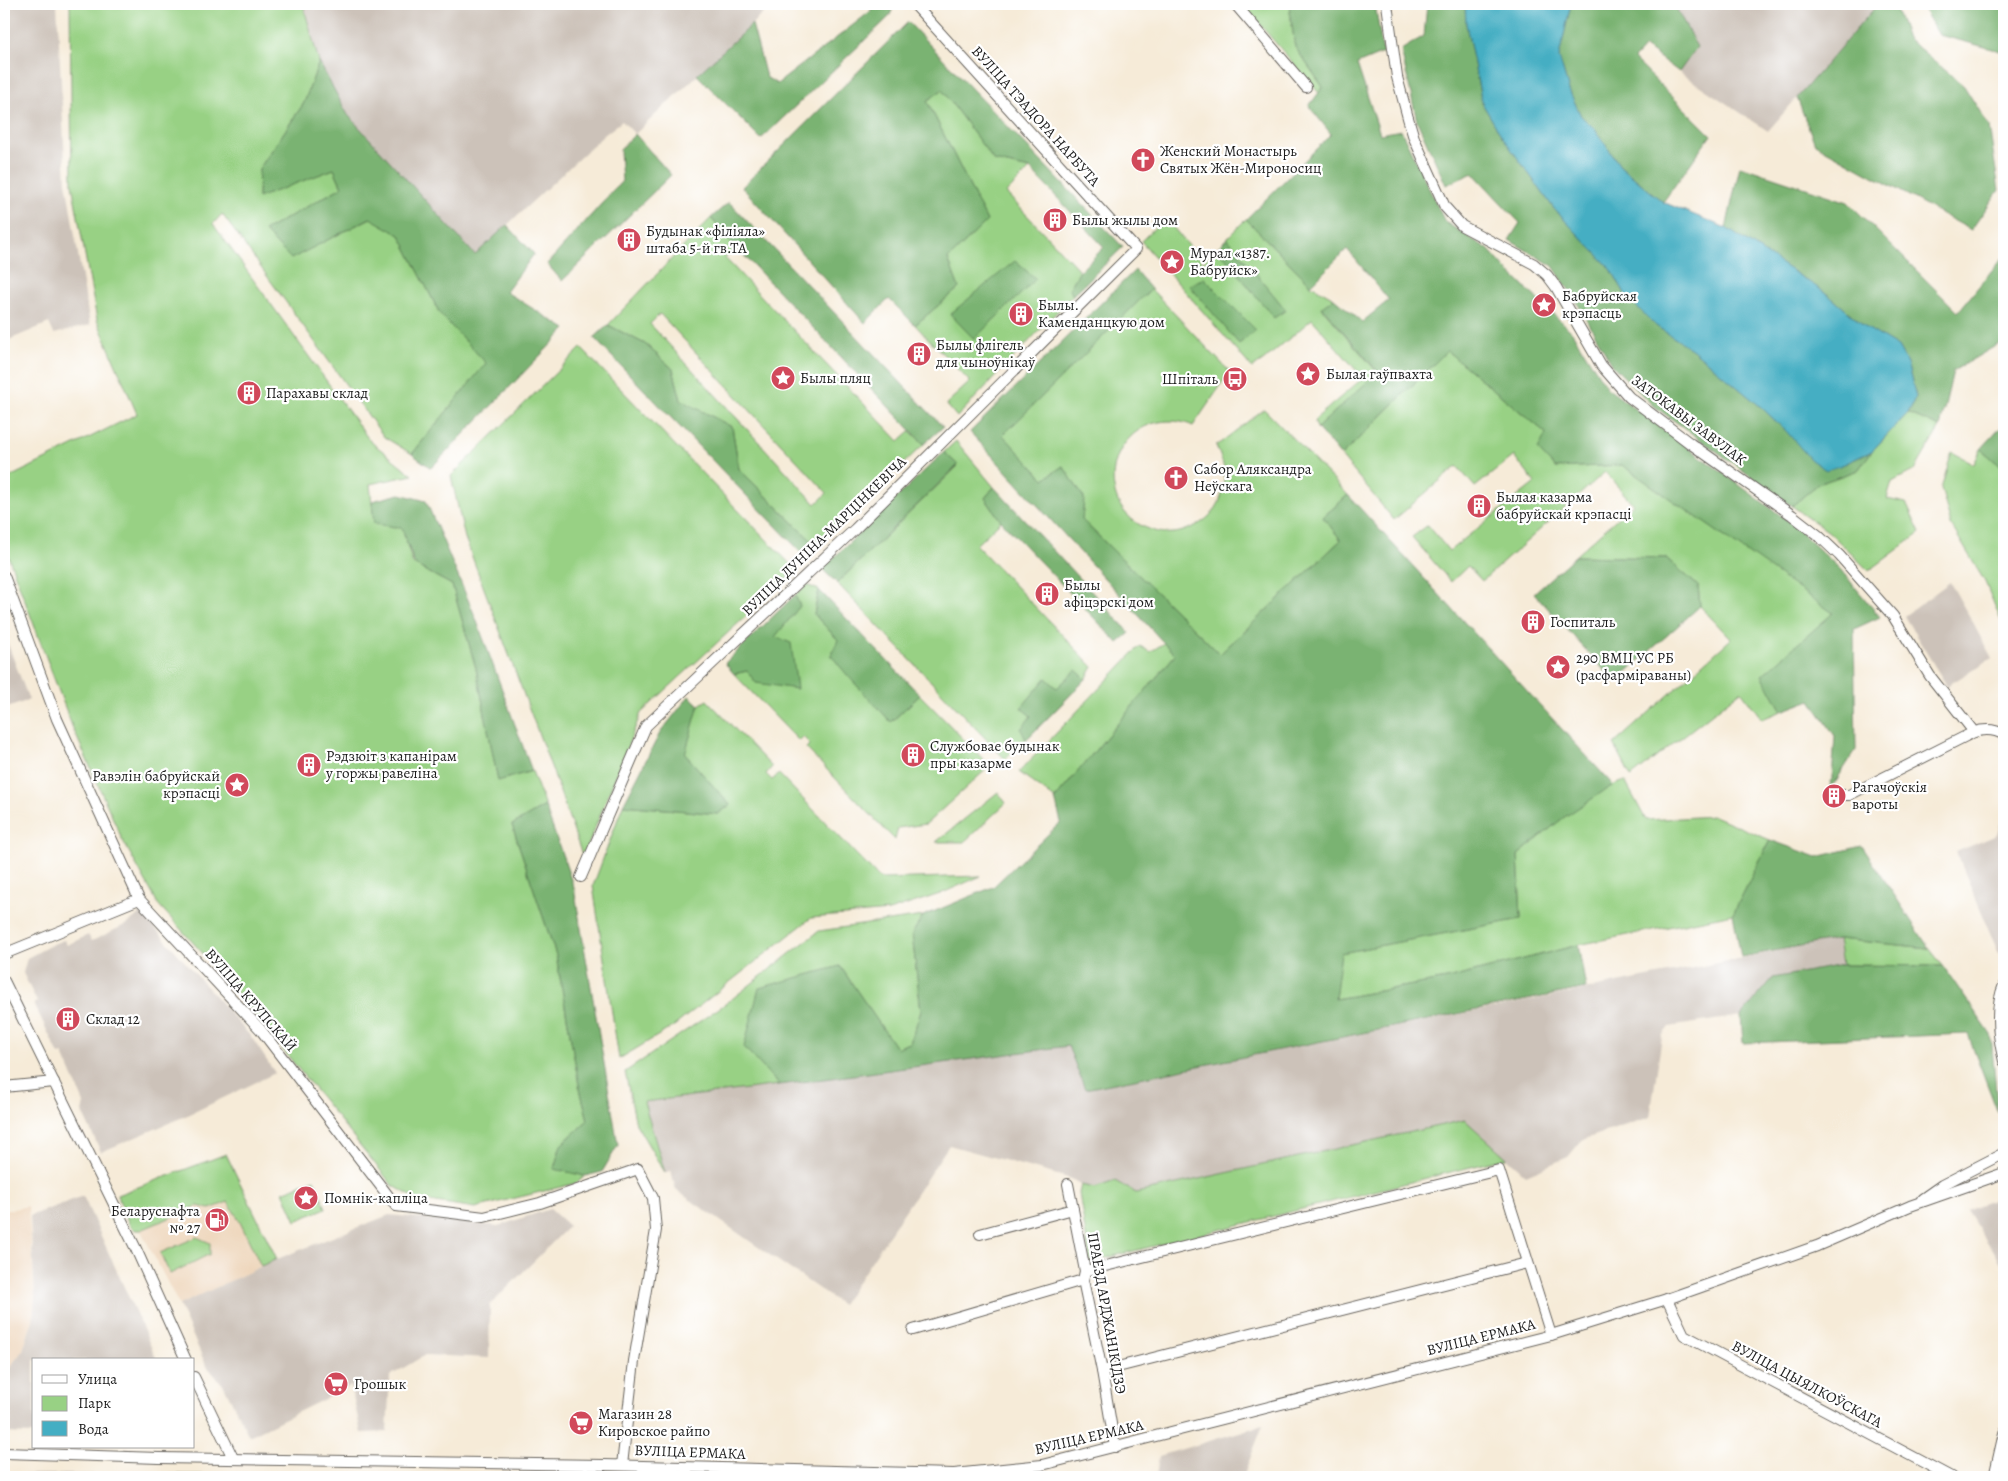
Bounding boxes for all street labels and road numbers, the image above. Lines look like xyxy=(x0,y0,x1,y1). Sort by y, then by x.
street label: ВУЛІЦА ТЭАДОРА НАРБУТА xyxy=(967,41,1105,191)
street label: ЗАТОКАВЫ ЗАВУЛАК xyxy=(1627,370,1751,470)
street label: ВУЛІЦА ДУНІНА-МАРЦІНКЕВІЧА xyxy=(737,452,911,620)
street label: ВУЛІЦА КРУПСКАЙ xyxy=(201,944,301,1056)
street label: ПРАЕЗД АРДЖАНІКІДЗЭ xyxy=(1083,1231,1131,1395)
street label: ВУЛІЦА ЕРМАКА xyxy=(1425,1314,1538,1360)
street label: ВУЛІЦА ЦЫЯЛКОЎСКАГА xyxy=(1728,1336,1886,1432)
street label: ВУЛІЦА ЕРМАКА xyxy=(1033,1415,1146,1459)
street label: ВУЛІЦА ЕРМАКА xyxy=(634,1440,746,1464)

